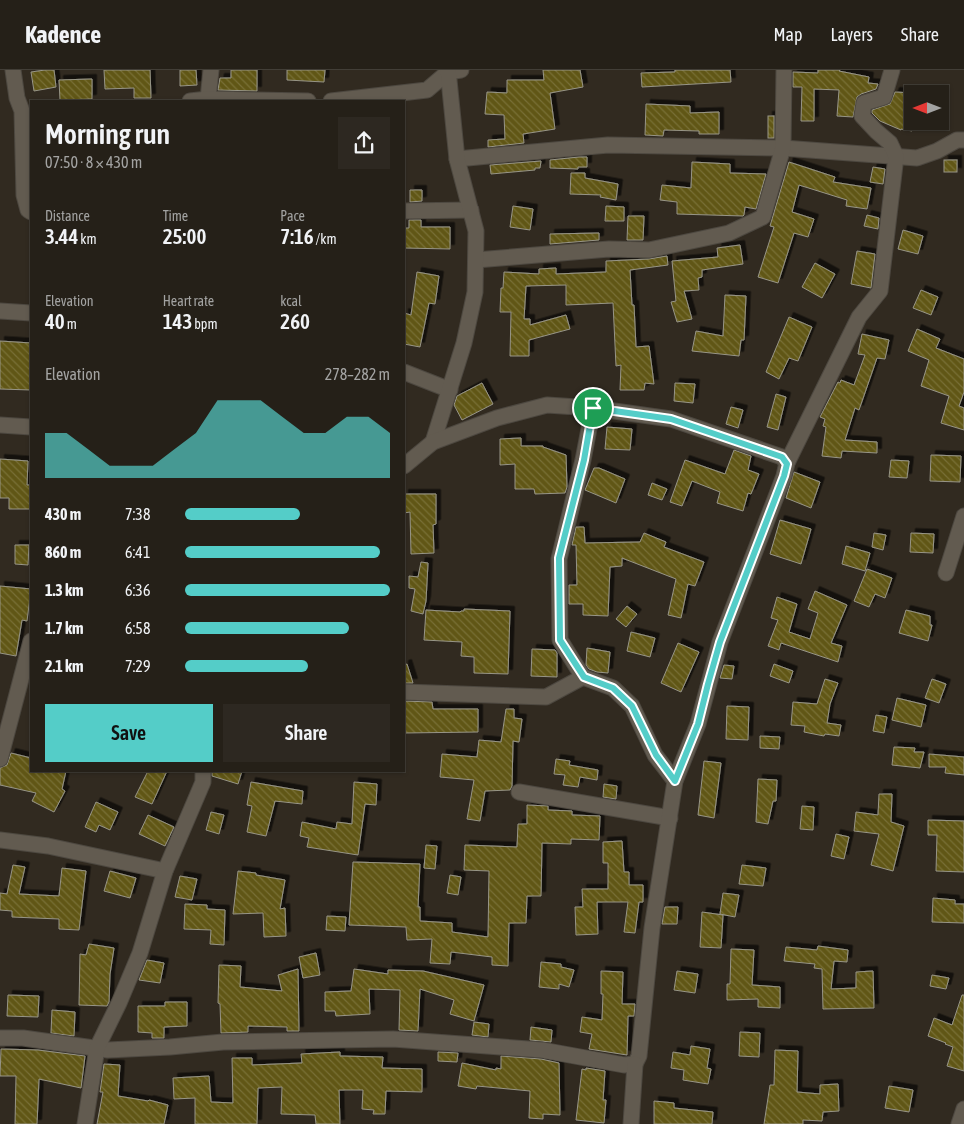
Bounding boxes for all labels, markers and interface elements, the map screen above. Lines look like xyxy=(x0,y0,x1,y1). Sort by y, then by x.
text: Kadence xyxy=(25,21,101,48)
text: Map xyxy=(773,24,802,45)
text: Layers xyxy=(830,24,873,45)
text: Share xyxy=(901,24,939,45)
north arrow xyxy=(904,85,949,130)
map controls xyxy=(904,85,949,130)
button: share xyxy=(338,117,390,169)
text: Morning run xyxy=(45,118,170,150)
text: 07:50 · 8 × 430 m xyxy=(45,153,142,171)
text: Distance xyxy=(45,208,90,224)
text: Time xyxy=(163,208,188,224)
text: Pace xyxy=(280,208,305,224)
text: 3.44 xyxy=(45,224,78,248)
text: 25:00 xyxy=(163,224,206,248)
text: 7:16 xyxy=(280,224,314,248)
text: km xyxy=(78,231,97,247)
text: /km xyxy=(314,231,337,247)
text: Elevation xyxy=(45,293,94,309)
text: Heart rate xyxy=(163,293,214,309)
text: kcal xyxy=(280,293,302,309)
text: 40 xyxy=(45,309,65,333)
text: 143 xyxy=(163,309,192,333)
text: 260 xyxy=(280,309,310,333)
text: m xyxy=(65,316,77,332)
text: bpm xyxy=(192,316,218,332)
text: Elevation xyxy=(45,365,100,383)
text: 278–282 m xyxy=(325,365,390,383)
pin xyxy=(572,387,614,429)
icon: arrive xyxy=(579,394,607,422)
text: 430 m xyxy=(45,505,81,523)
text: 7:38 xyxy=(125,505,150,523)
text: 860 m xyxy=(45,543,81,561)
text: 6:41 xyxy=(125,543,150,561)
text: 1.3 km xyxy=(45,581,84,599)
text: 6:36 xyxy=(125,581,150,599)
text: 1.7 km xyxy=(45,619,84,637)
text: 6:58 xyxy=(125,619,150,637)
text: 2.1 km xyxy=(45,657,84,675)
text: 7:29 xyxy=(125,657,150,675)
button: Save xyxy=(45,704,213,762)
button: Share xyxy=(223,704,390,762)

